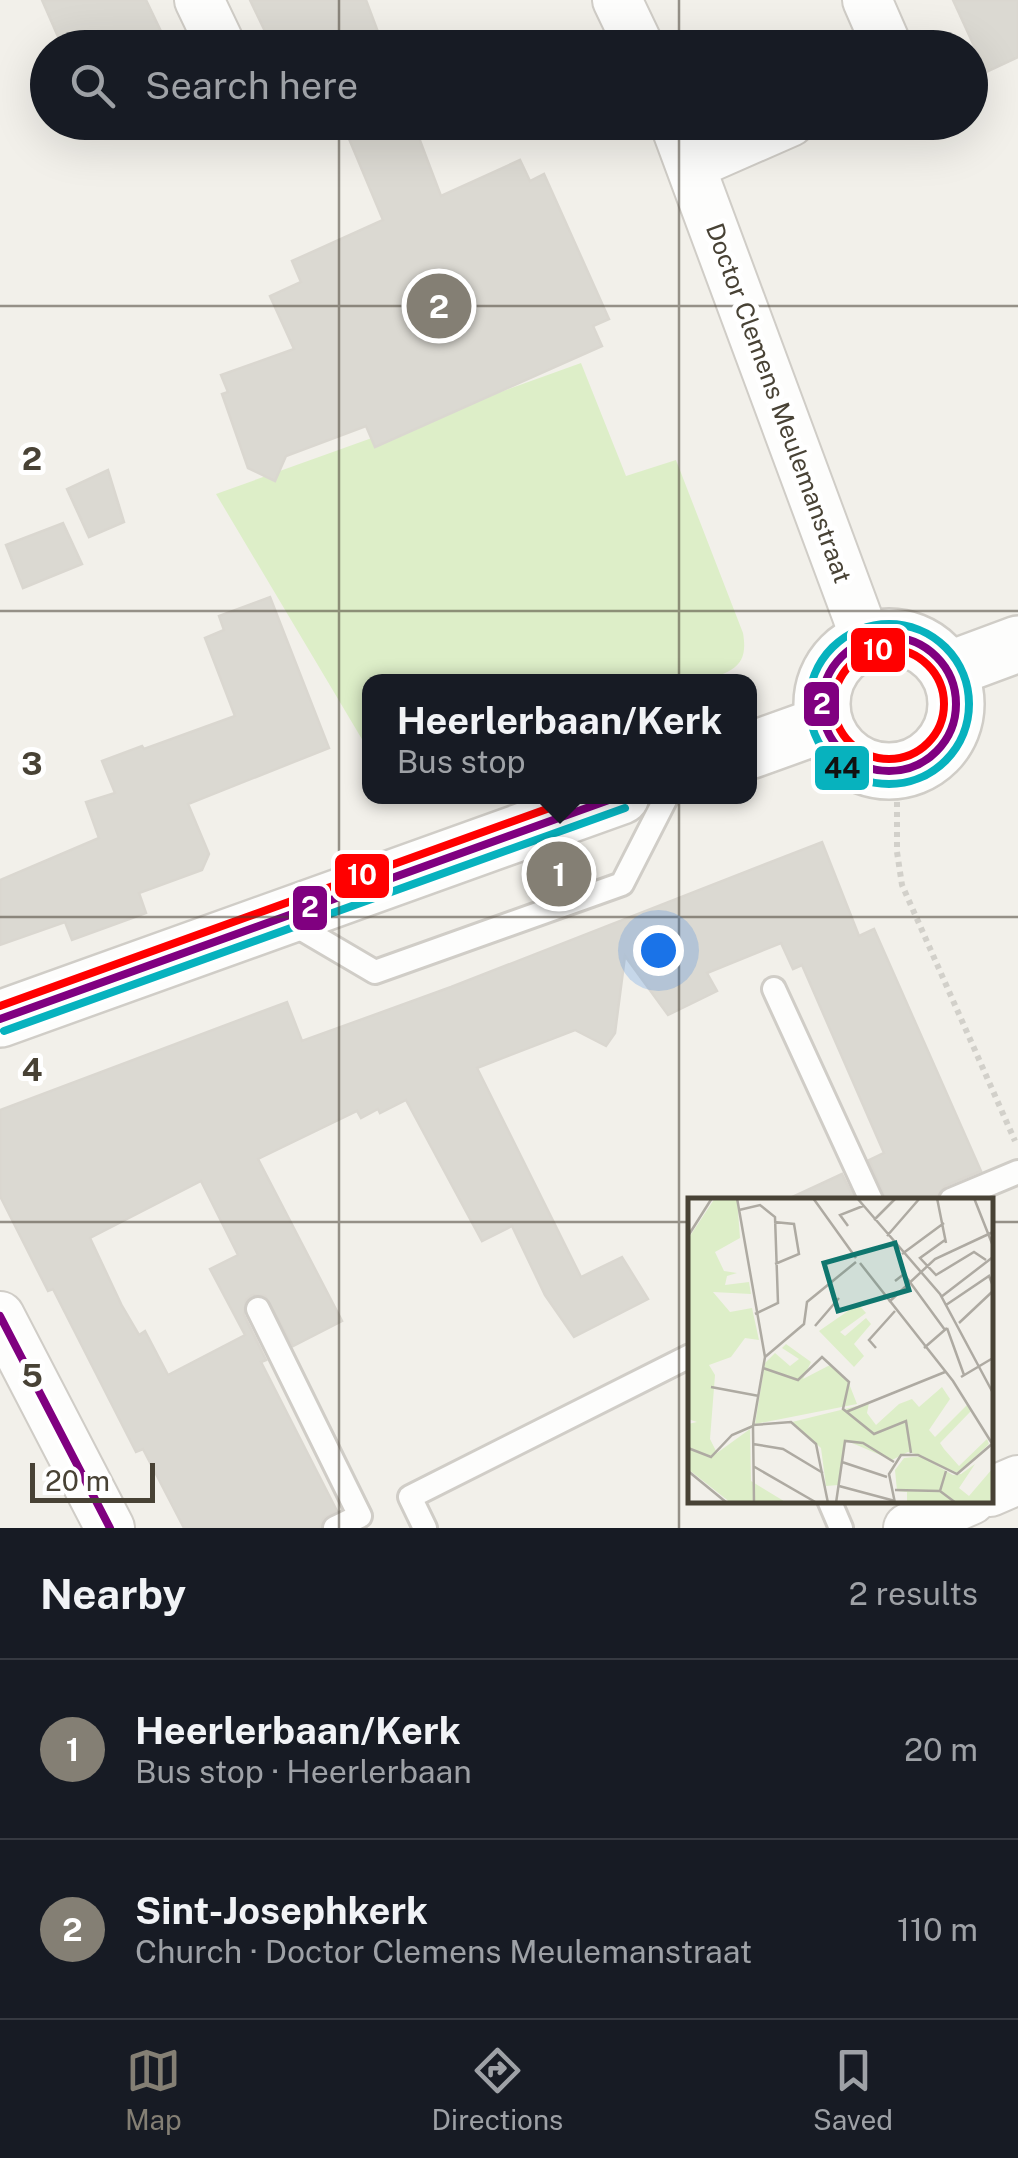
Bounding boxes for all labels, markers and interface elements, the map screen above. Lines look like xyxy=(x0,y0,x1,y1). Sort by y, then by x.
search box xyxy=(30,30,988,140)
icon: search xyxy=(65,58,120,113)
text: Search here xyxy=(145,63,358,108)
street label: Doctor Clemens Meulemanstraat xyxy=(700,219,858,587)
pin: 2 xyxy=(406,268,472,344)
text: 2 xyxy=(22,440,42,477)
line badge: 10 xyxy=(849,626,907,674)
text: 10 xyxy=(863,633,893,666)
popup xyxy=(362,674,757,804)
line badge: 2 xyxy=(802,680,841,728)
text: 2 xyxy=(813,687,831,720)
text: Heerlerbaan/Kerk xyxy=(397,698,722,743)
text: Bus stop xyxy=(397,743,526,780)
line badge: 44 xyxy=(813,744,871,792)
text: 3 xyxy=(21,745,43,782)
text: 44 xyxy=(824,751,860,784)
pin: 1 xyxy=(526,836,592,912)
line badge: 10 xyxy=(333,852,391,900)
text: 10 xyxy=(347,858,377,891)
line badge: 2 xyxy=(291,884,329,932)
text: 2 xyxy=(301,890,319,923)
your location xyxy=(633,925,684,976)
text: 4 xyxy=(22,1051,43,1088)
inset map xyxy=(688,1198,993,1503)
text: 5 xyxy=(21,1357,43,1394)
scale bar xyxy=(30,1458,155,1502)
text: 20 m xyxy=(45,1464,110,1497)
text: Nearby xyxy=(40,1569,186,1618)
text: 2 results xyxy=(849,1575,978,1612)
text: Heerlerbaan/Kerk xyxy=(135,1708,461,1753)
text: 1 xyxy=(66,1731,79,1768)
text: 20 m xyxy=(904,1731,978,1768)
text: Bus stop · Heerlerbaan xyxy=(135,1753,472,1790)
text: Sint-Josephkerk xyxy=(135,1888,428,1933)
text: 2 xyxy=(62,1911,83,1948)
text: 110 m xyxy=(897,1911,978,1948)
text: Church · Doctor Clemens Meulemanstraat xyxy=(135,1933,752,1970)
tab: Map xyxy=(125,2043,182,2136)
tab: Directions xyxy=(432,2043,563,2136)
tab: Saved xyxy=(813,2043,893,2136)

